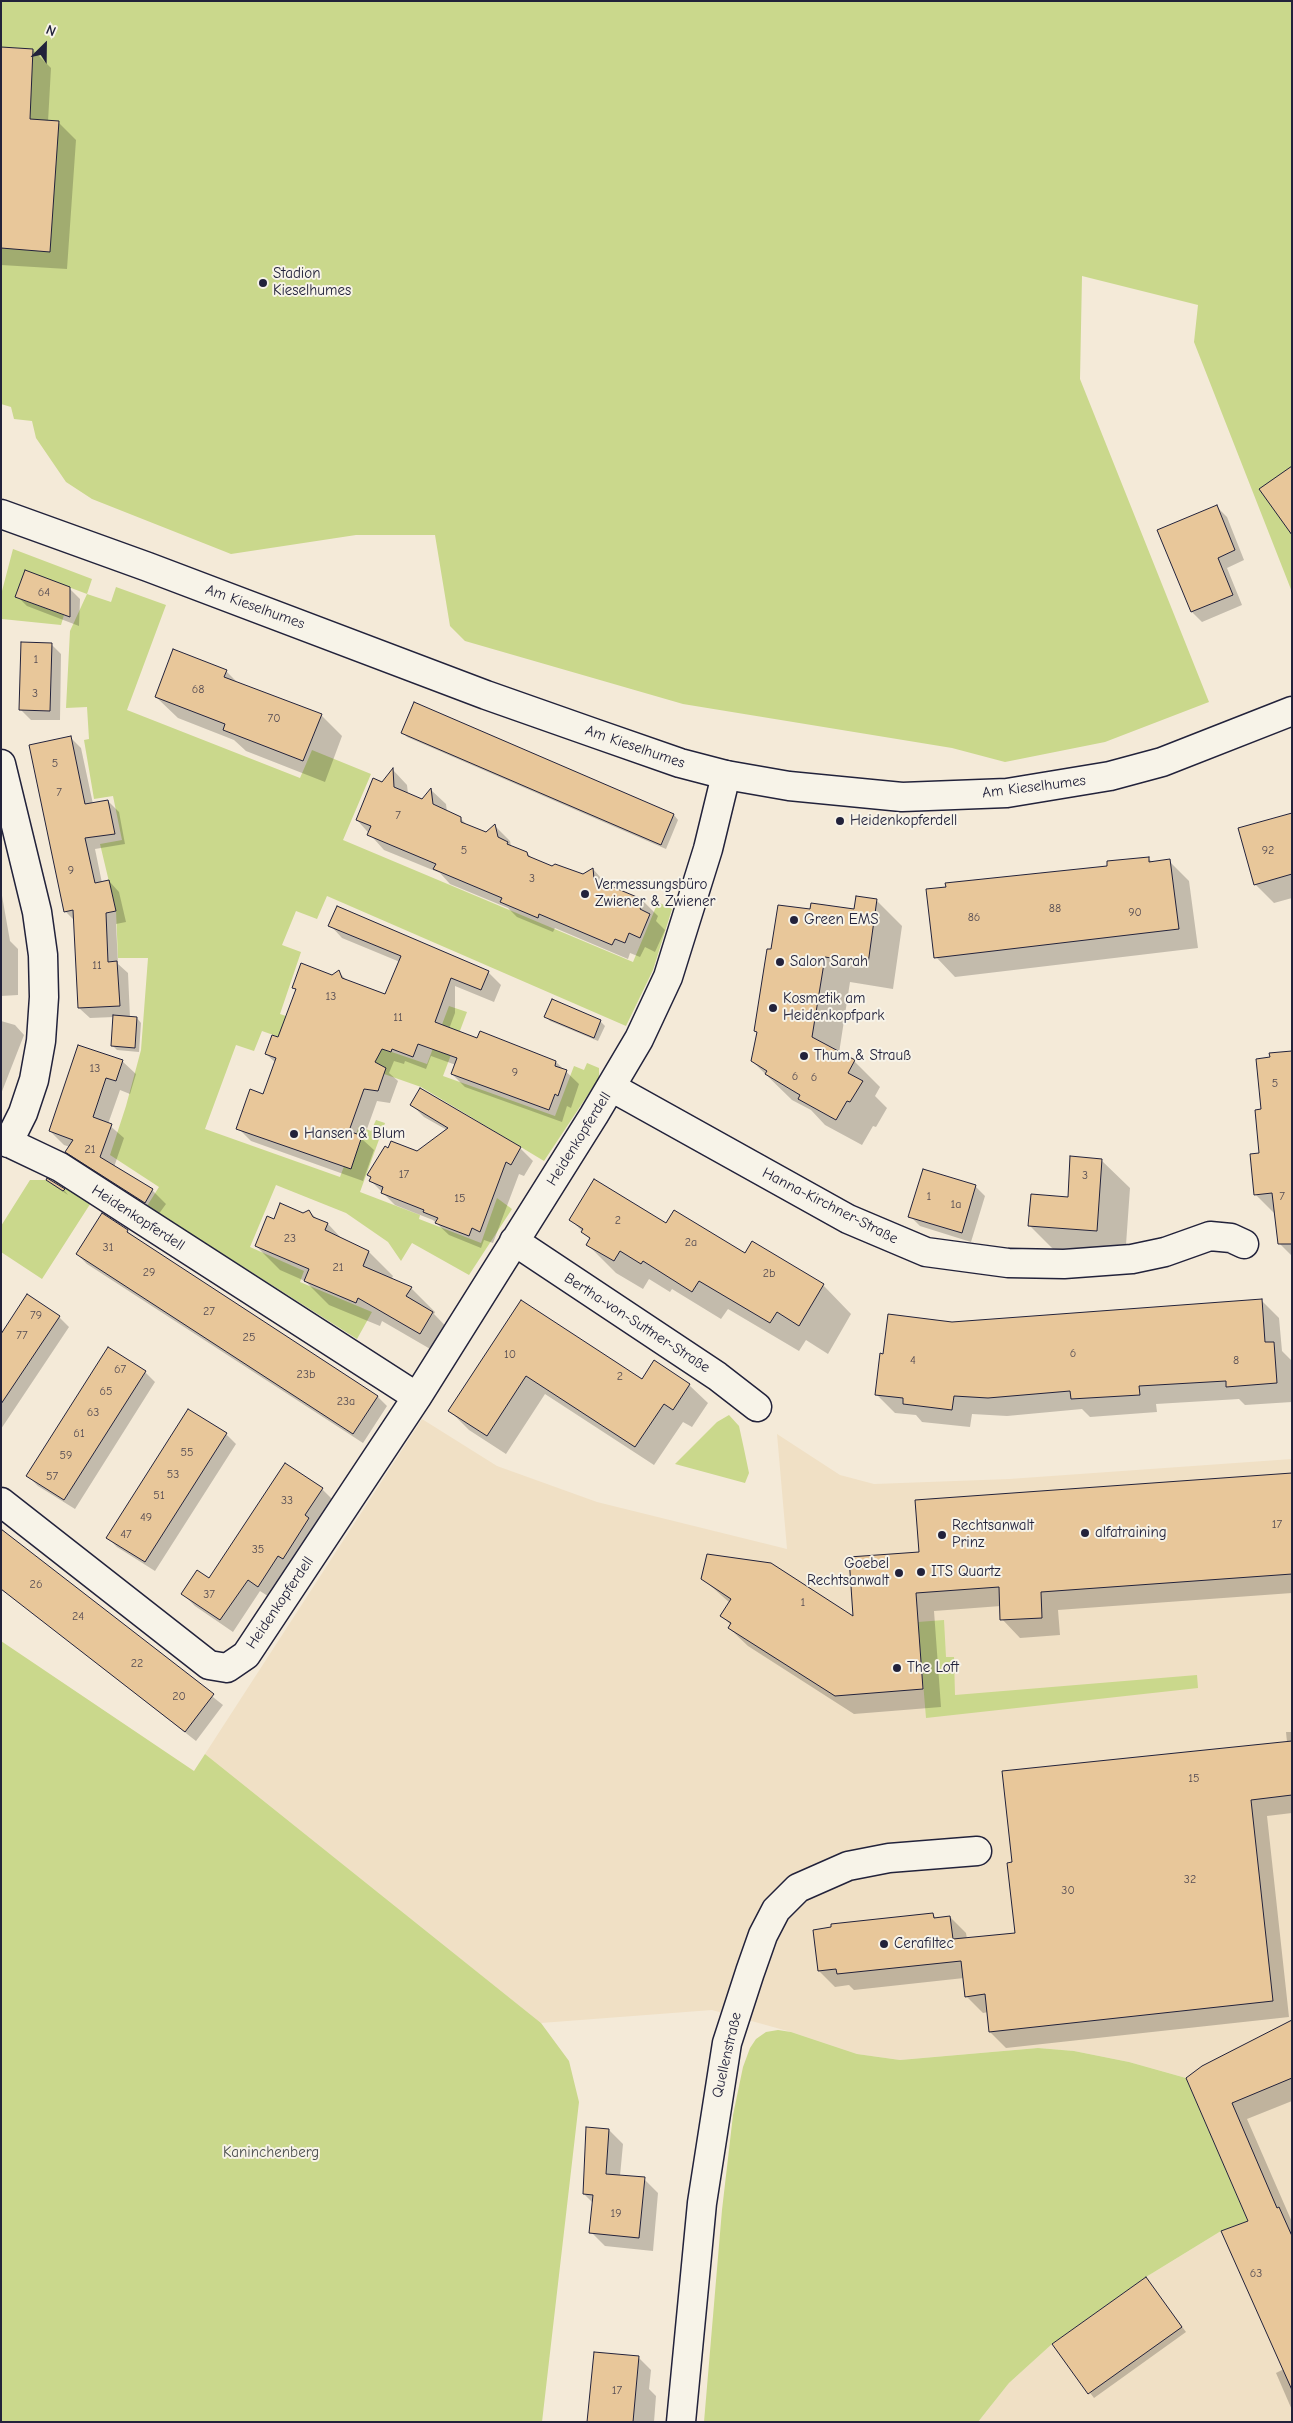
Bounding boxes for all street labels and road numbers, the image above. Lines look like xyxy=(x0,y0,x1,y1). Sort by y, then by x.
street label: Am Kieselhumes xyxy=(203,581,307,633)
street label: Am Kieselhumes xyxy=(583,722,687,772)
street label: Am Kieselhumes xyxy=(981,772,1087,802)
street label: Heidenkopferdell xyxy=(543,1089,615,1189)
street label: Hanna-Kirchner-Straße xyxy=(759,1164,901,1248)
street label: Heidenkopferdell xyxy=(88,1181,188,1255)
street label: Bertha-von-Suttner-Straße xyxy=(561,1269,713,1377)
street label: Heidenkopferdell xyxy=(243,1553,317,1653)
street label: Quellenstraße xyxy=(708,2010,746,2100)

